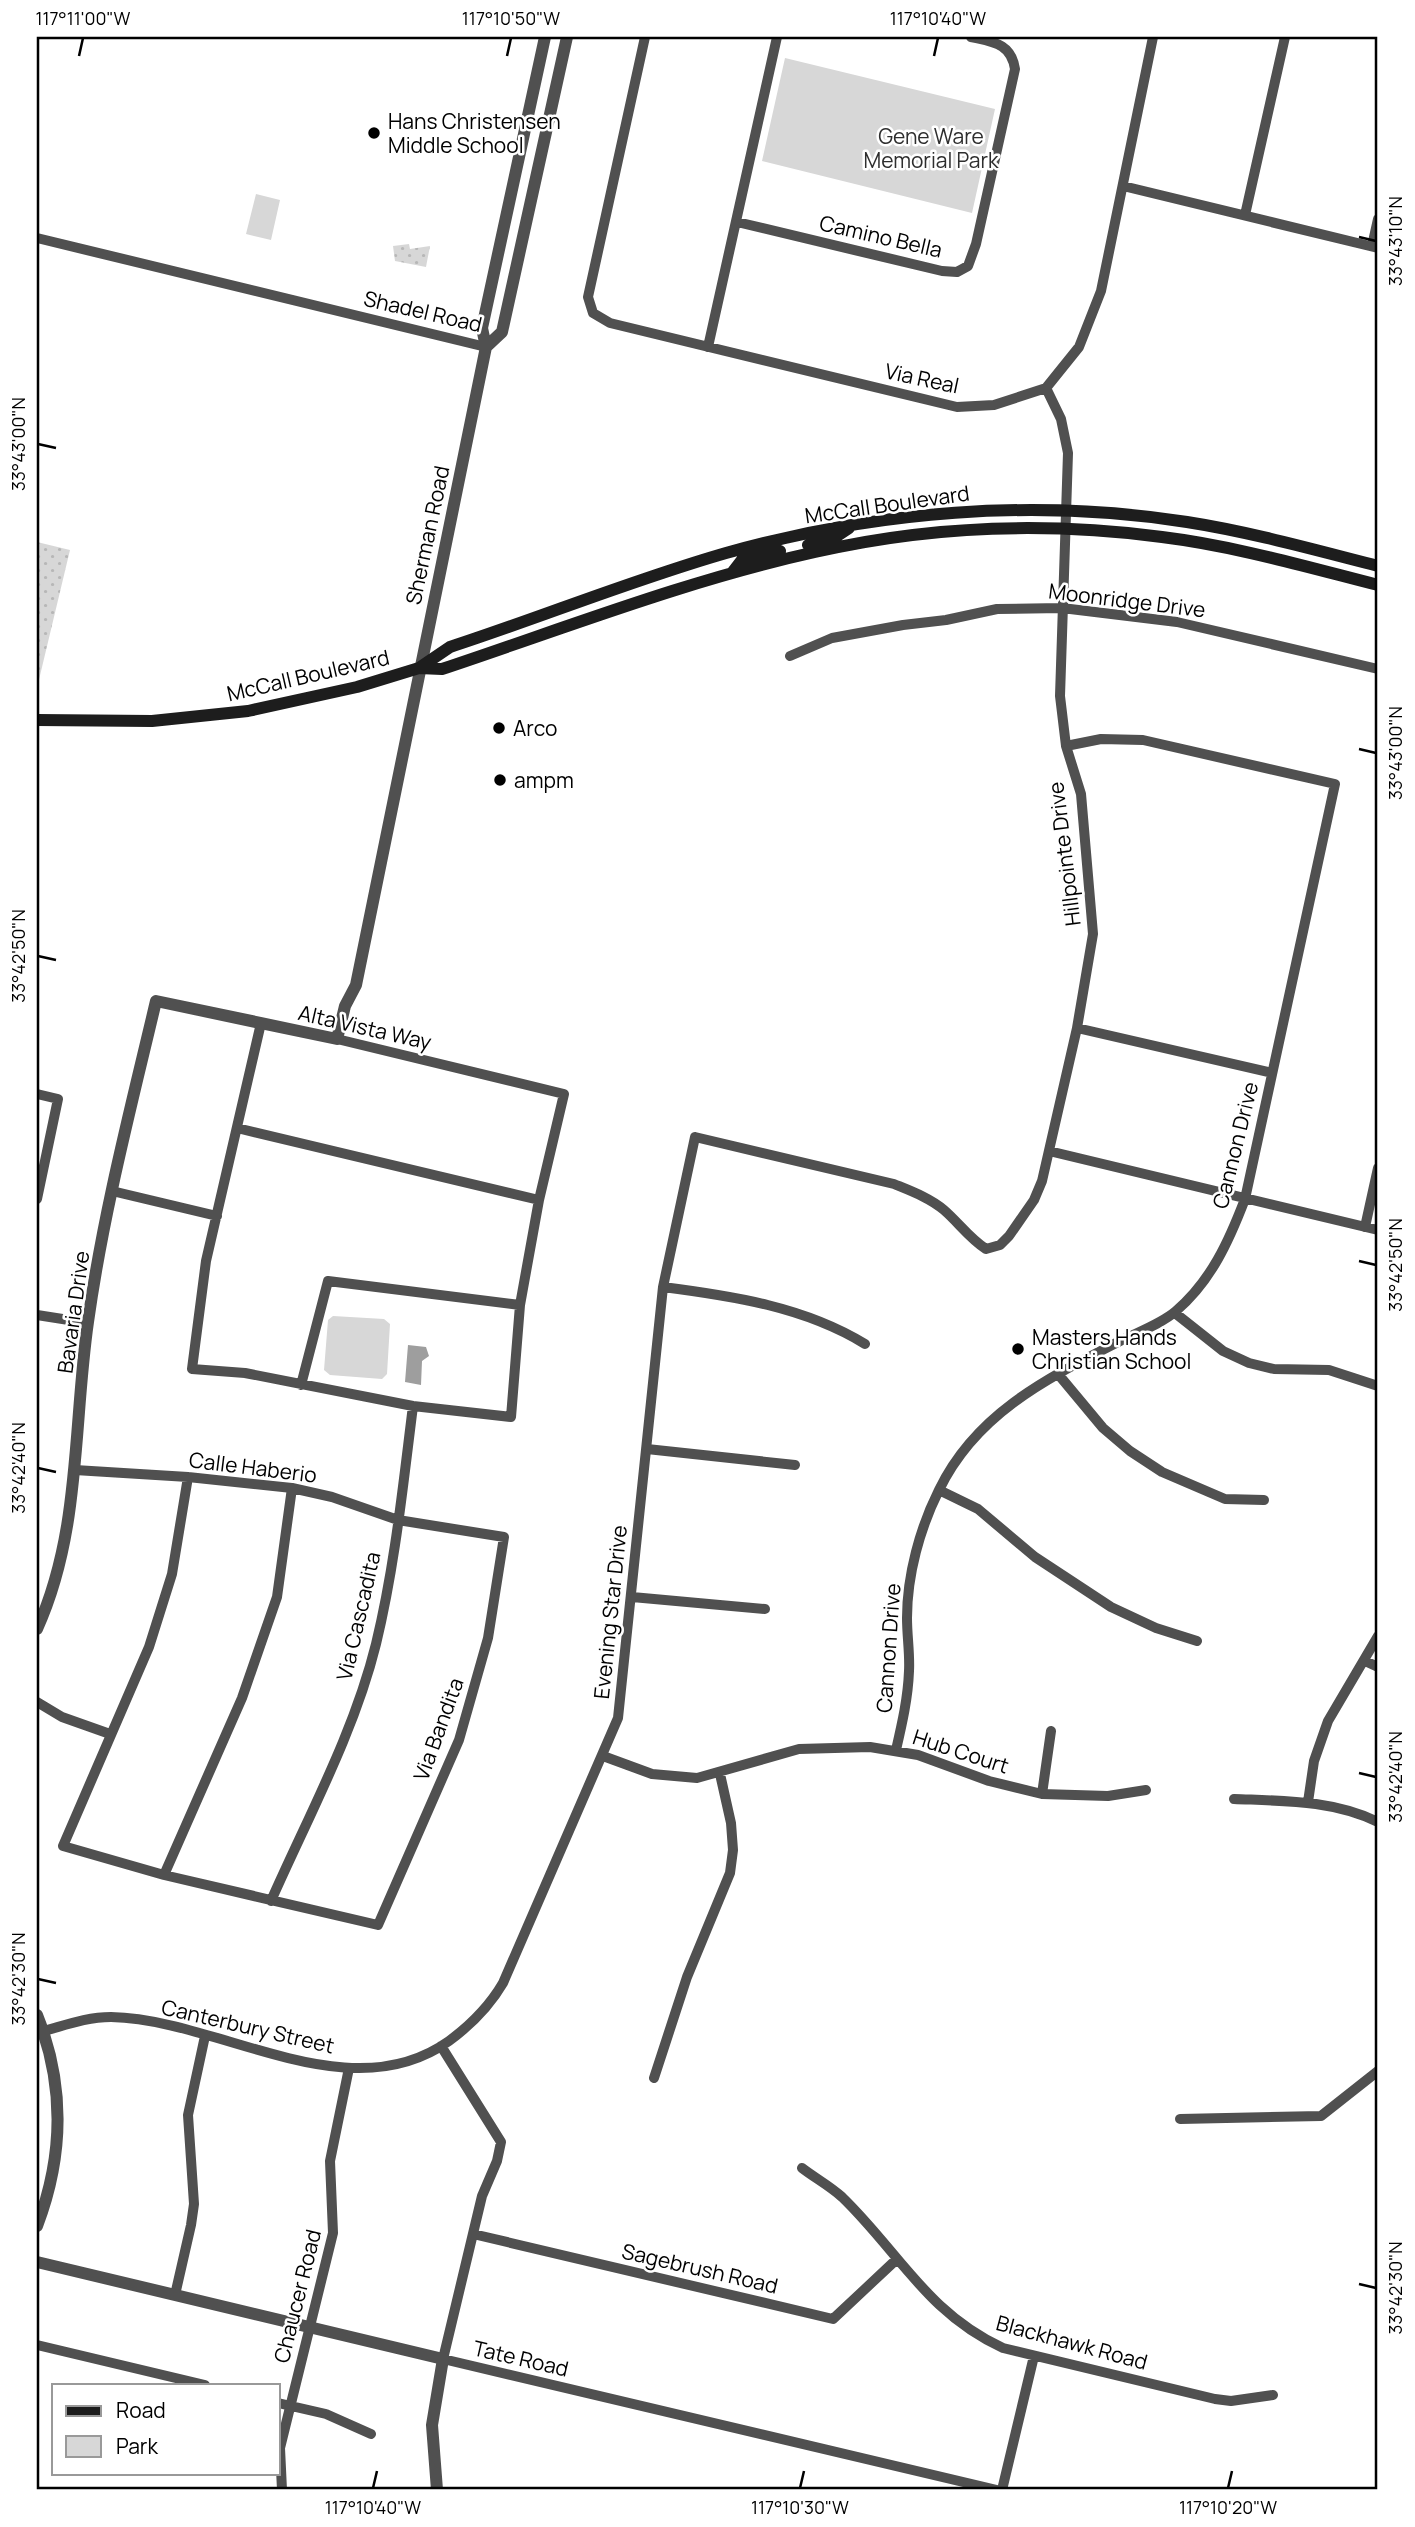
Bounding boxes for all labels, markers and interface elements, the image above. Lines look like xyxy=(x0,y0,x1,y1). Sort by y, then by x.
text: 117°11'00"W xyxy=(36,6,131,30)
text: 117°10'50"W xyxy=(462,6,560,30)
text: 117°10'40"W xyxy=(890,6,986,30)
place label: Hans Christensen Middle School xyxy=(388,107,561,159)
park label: Gene Ware Memorial Park xyxy=(864,122,999,174)
marker: Hans Christensen Middle School xyxy=(366,125,382,141)
text: 33°43'10"N xyxy=(1383,196,1407,286)
street label: Camino Bella xyxy=(817,208,945,264)
street label: Shadel Road xyxy=(361,284,485,338)
street label: Via Real xyxy=(882,357,962,399)
text: 33°43'00"N xyxy=(6,397,30,491)
street label: Sherman Road xyxy=(399,463,455,607)
street label: McCall Boulevard xyxy=(803,479,971,529)
street label: Moonridge Drive xyxy=(1047,576,1207,624)
street label: McCall Boulevard xyxy=(224,643,392,707)
text: 33°43'00"N xyxy=(1383,706,1407,800)
place label: Arco xyxy=(513,714,557,742)
marker: Arco xyxy=(491,720,507,736)
place label: ampm xyxy=(514,766,574,794)
marker: ampm xyxy=(492,772,508,788)
street label: Hillpointe Drive xyxy=(1041,780,1087,928)
text: 33°42'50"N xyxy=(6,909,30,1003)
street label: Alta Vista Way xyxy=(296,998,434,1056)
street label: Cannon Drive xyxy=(1206,1079,1264,1211)
text: 33°42'50"N xyxy=(1383,1218,1407,1312)
street label: Bavaria Drive xyxy=(51,1249,95,1375)
place label: Masters Hands Christian School xyxy=(1032,1323,1191,1375)
marker: Masters Hands Christian School xyxy=(1010,1341,1026,1357)
text: 33°42'40"N xyxy=(6,1422,30,1514)
street label: Calle Haberio xyxy=(187,1445,319,1489)
street label: Evening Star Drive xyxy=(587,1524,633,1700)
street label: Via Cascadita xyxy=(330,1549,386,1683)
street label: Cannon Drive xyxy=(870,1582,906,1714)
street label: Via Bandita xyxy=(406,1674,470,1784)
street label: Hub Court xyxy=(909,1722,1013,1780)
text: 33°42'40"N xyxy=(1383,1731,1407,1823)
text: 33°42'30"N xyxy=(6,1932,30,2026)
street label: Canterbury Street xyxy=(159,1993,337,2059)
street label: Chaucer Road xyxy=(267,2226,327,2366)
street label: Sagebrush Road xyxy=(619,2236,781,2300)
text: 33°42'30"N xyxy=(1383,2241,1407,2335)
street label: Blackhawk Road xyxy=(993,2308,1151,2376)
street label: Tate Road xyxy=(471,2333,571,2383)
legend xyxy=(52,2384,280,2474)
text: Road xyxy=(116,2396,166,2424)
text: Park xyxy=(116,2432,158,2460)
text: 117°10'40"W xyxy=(325,2495,421,2519)
text: 117°10'30"W xyxy=(751,2495,849,2519)
text: 117°10'20"W xyxy=(1179,2495,1277,2519)

